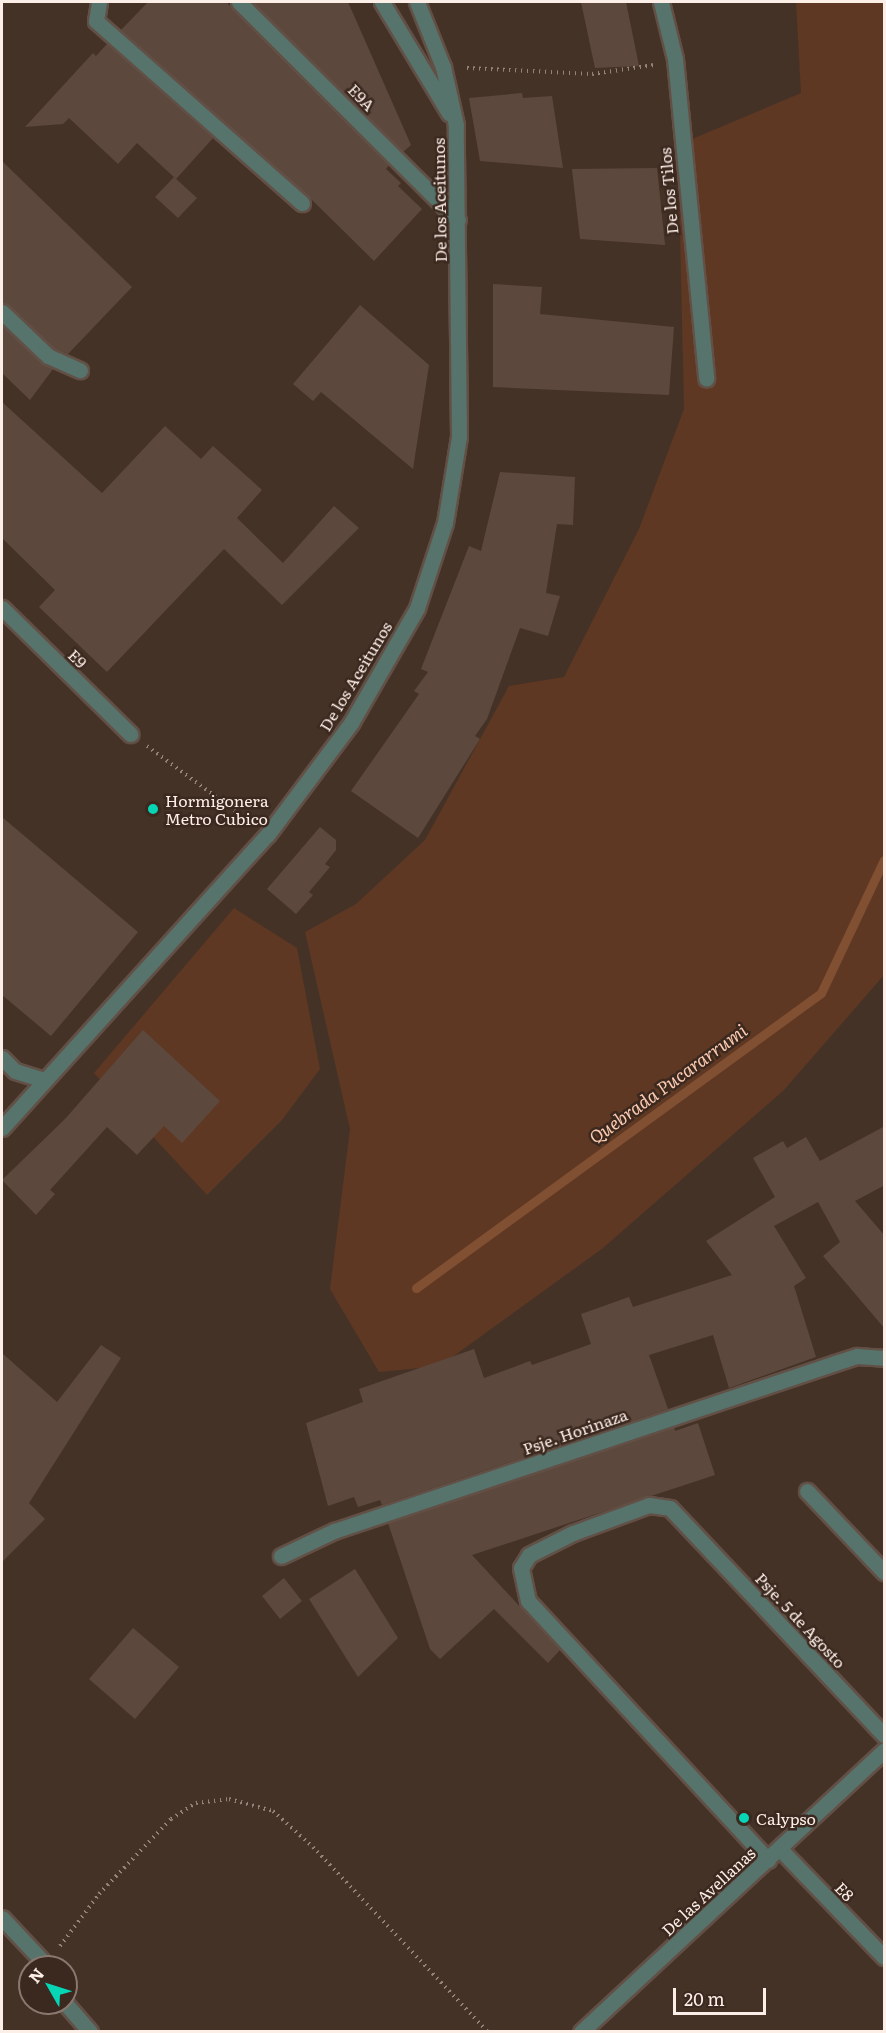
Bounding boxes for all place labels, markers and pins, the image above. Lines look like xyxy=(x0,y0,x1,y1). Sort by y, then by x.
place label: Hormigonera Metro Cubico xyxy=(165,790,269,828)
marker: Hormigonera Metro Cubico xyxy=(146,802,160,816)
place label: Calypso xyxy=(756,1808,816,1828)
marker: Calypso xyxy=(737,1811,751,1825)

